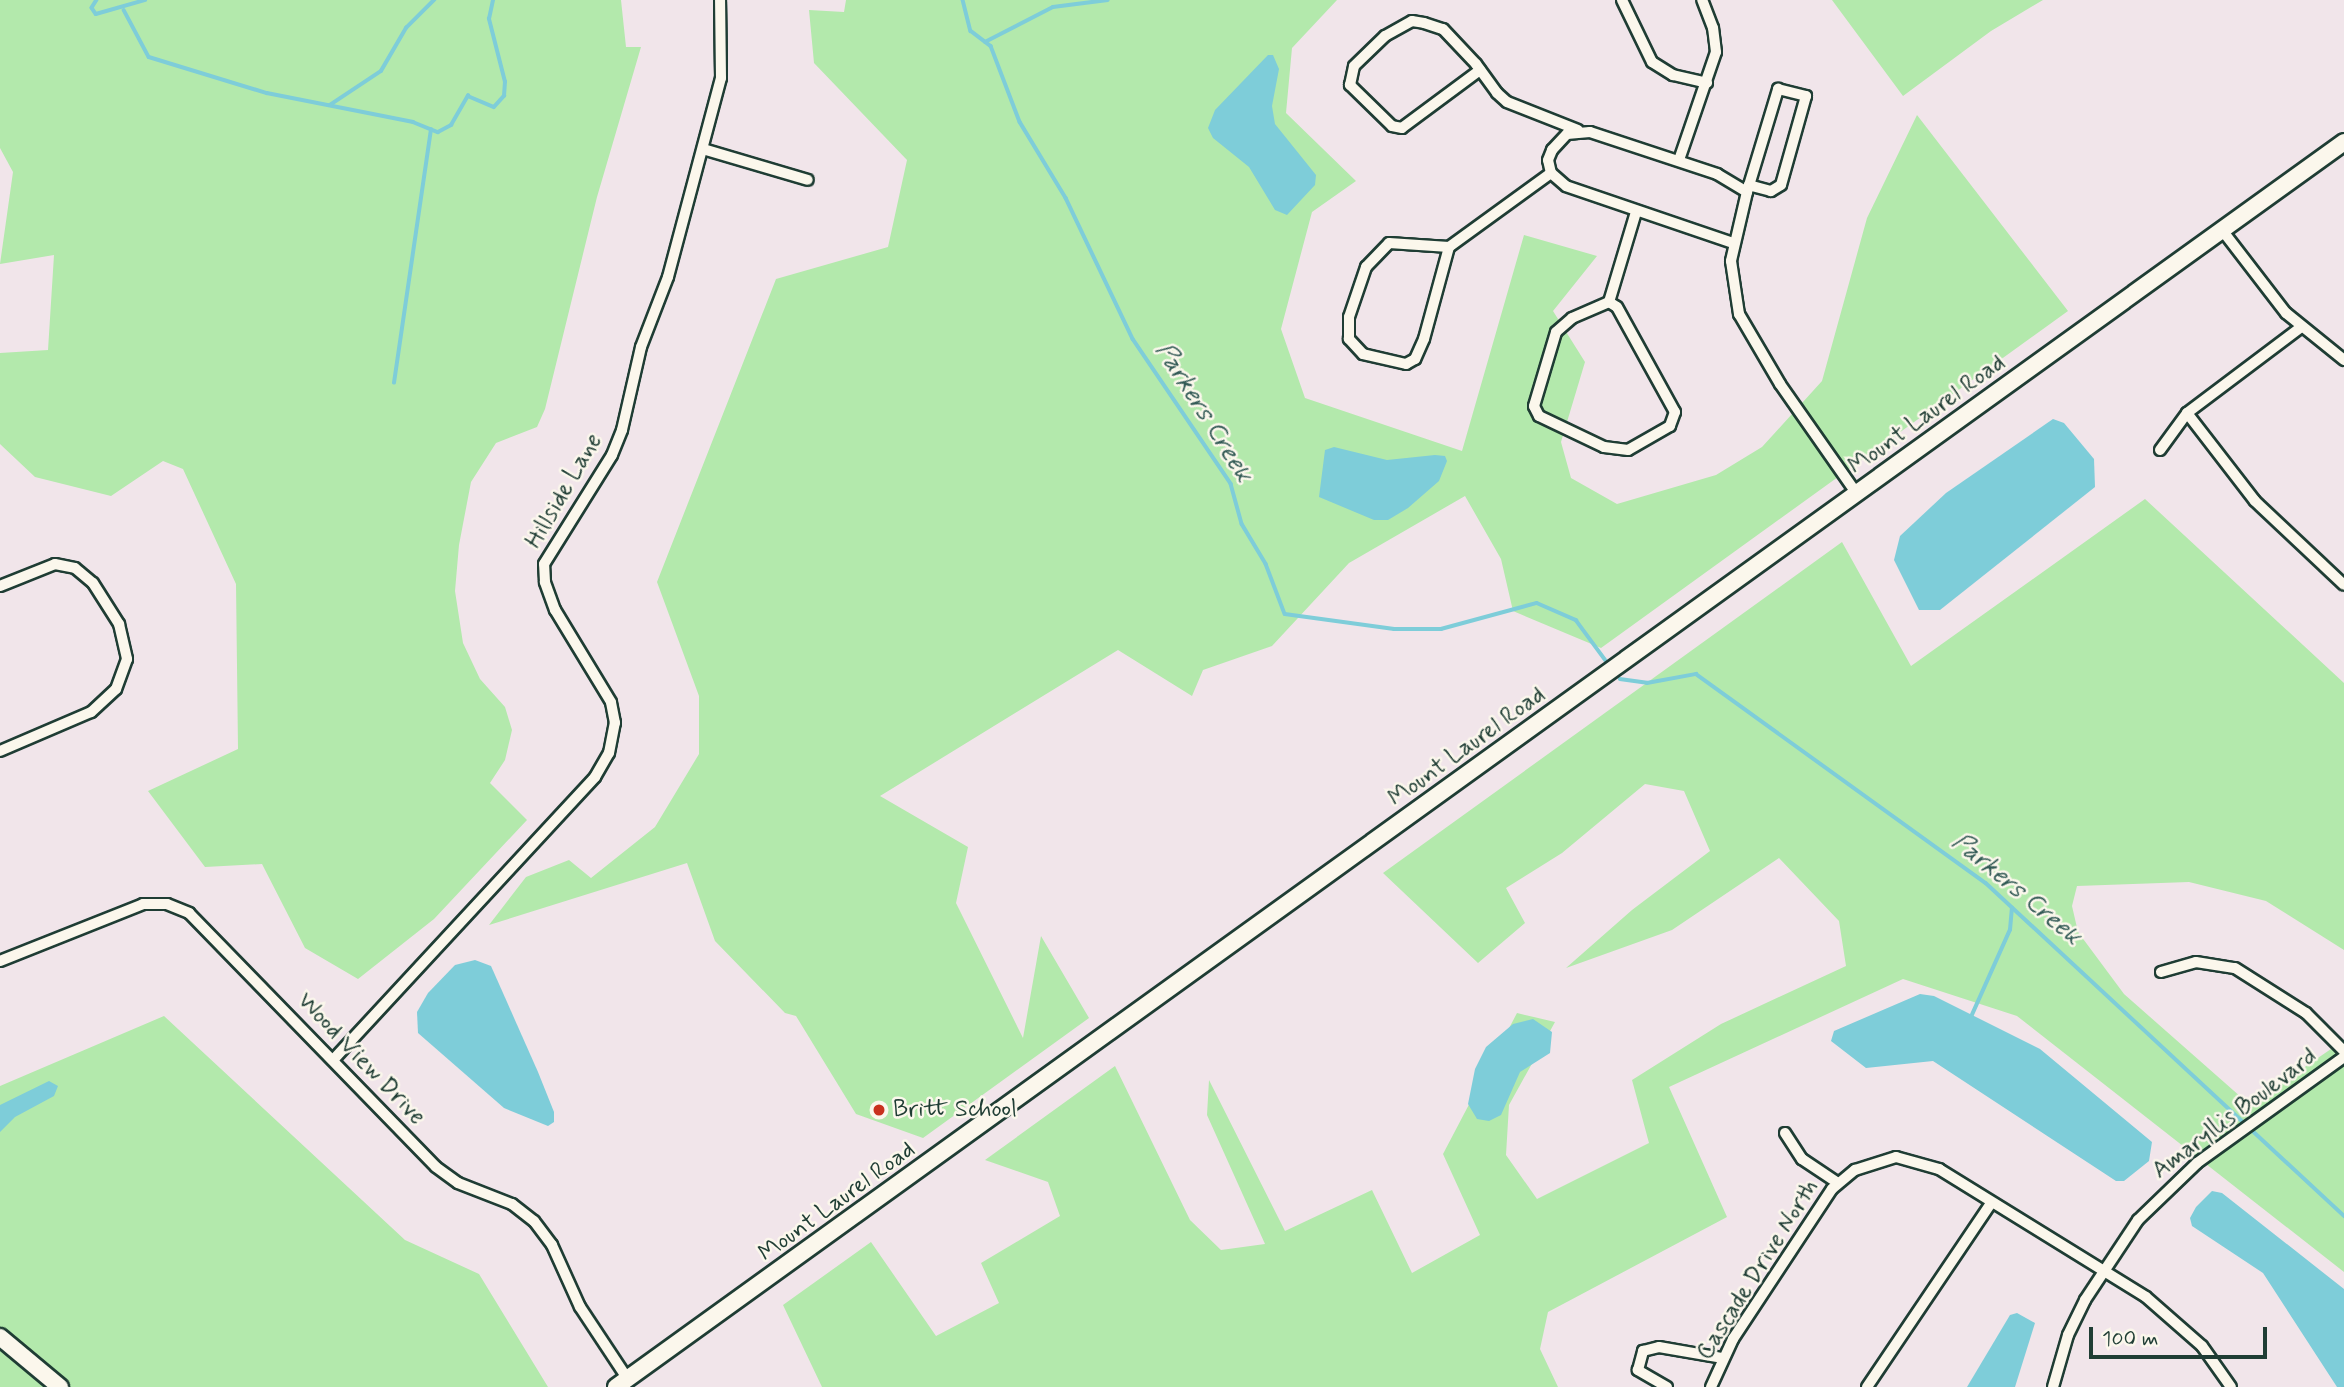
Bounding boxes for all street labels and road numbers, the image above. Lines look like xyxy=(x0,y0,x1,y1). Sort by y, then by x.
street label: Mount Laurel Road xyxy=(1843,349,2011,481)
street label: Hillside Lane xyxy=(519,428,609,554)
street label: Mount Laurel Road xyxy=(1383,681,1551,813)
street label: Wood View Drive xyxy=(293,989,429,1129)
street label: Amaryllis Boulevard xyxy=(2147,1042,2323,1186)
street label: Mount Laurel Road xyxy=(753,1136,921,1268)
street label: Cascade Drive North xyxy=(1691,1175,1825,1365)

